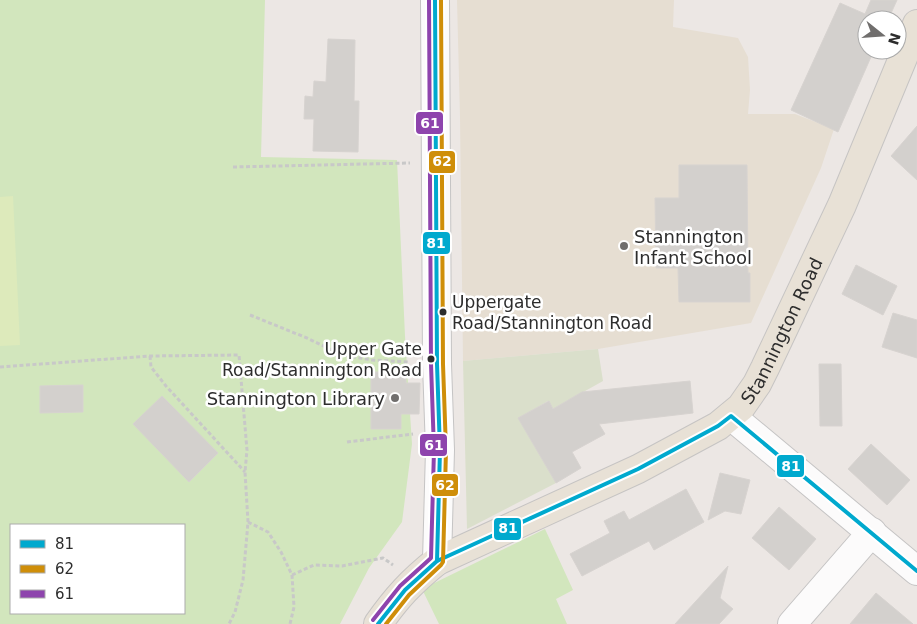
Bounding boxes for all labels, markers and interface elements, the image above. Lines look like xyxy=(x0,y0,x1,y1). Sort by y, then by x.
north arrow xyxy=(857,10,907,60)
text: N xyxy=(885,31,904,47)
line badge: 61 xyxy=(415,111,444,135)
text: 61 xyxy=(420,115,440,131)
line badge: 62 xyxy=(428,150,456,174)
text: 62 xyxy=(432,153,452,169)
place label: Stannington Infant School xyxy=(634,226,752,268)
line badge: 81 xyxy=(422,231,451,255)
text: 81 xyxy=(426,235,446,251)
marker: Stannington Infant School xyxy=(618,240,630,252)
street label: Stannington Road xyxy=(736,254,826,408)
place label: Uppergate Road/Stannington Road xyxy=(452,292,652,333)
marker: Uppergate Road/Stannington Road xyxy=(438,307,448,317)
place label: Upper Gate Road/Stannington Road xyxy=(222,339,422,380)
marker: Upper Gate Road/Stannington Road xyxy=(426,354,436,364)
place label: Stannington Library xyxy=(207,388,385,409)
marker: Stannington Library xyxy=(389,392,401,404)
line badge: 61 xyxy=(419,433,448,457)
text: 61 xyxy=(424,437,444,453)
line badge: 81 xyxy=(776,454,805,478)
text: 81 xyxy=(781,458,801,474)
line badge: 62 xyxy=(431,473,459,497)
text: 62 xyxy=(435,477,455,493)
line badge: 81 xyxy=(493,517,522,541)
text: 81 xyxy=(498,520,518,536)
legend xyxy=(10,524,185,614)
text: 81 xyxy=(55,535,74,553)
text: 62 xyxy=(55,560,74,578)
text: 61 xyxy=(55,585,74,603)

